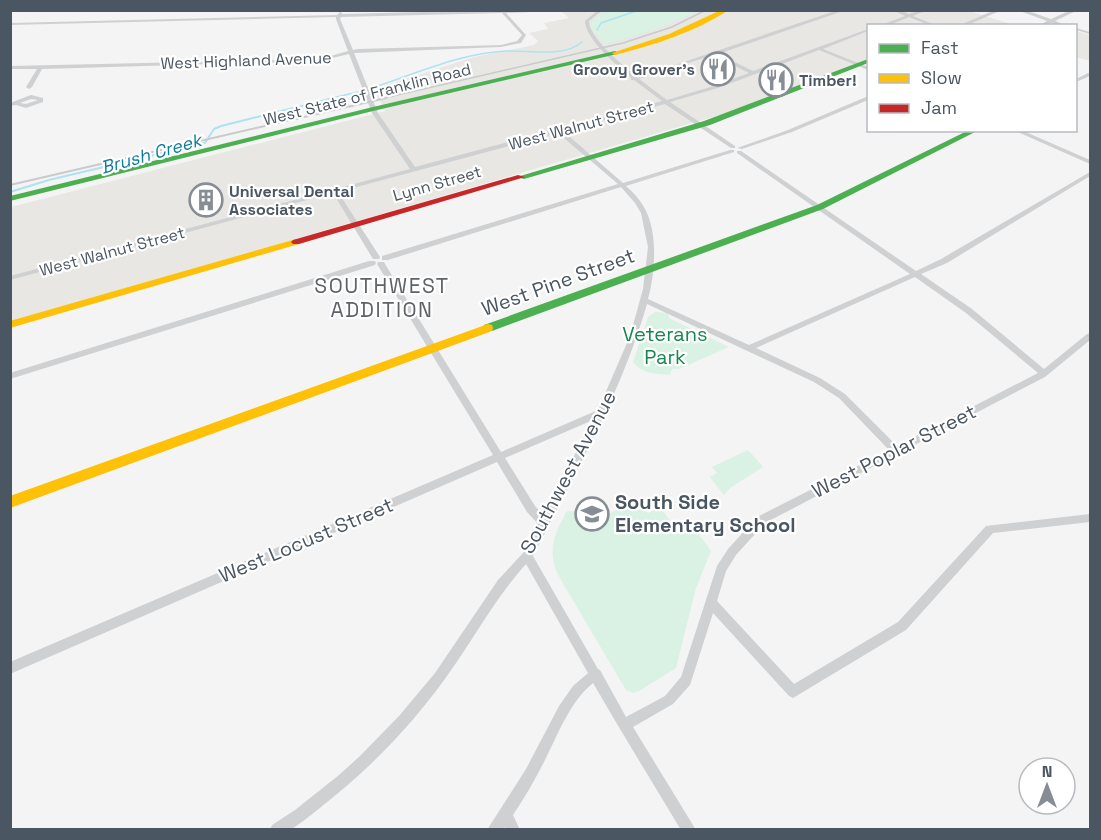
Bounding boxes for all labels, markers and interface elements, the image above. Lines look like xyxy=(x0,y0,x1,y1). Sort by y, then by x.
legend xyxy=(867,24,1077,132)
text: Fast xyxy=(921,36,958,59)
street label: West Highland Avenue xyxy=(160,47,332,74)
restaurant icon: Groovy Grover's xyxy=(700,51,736,87)
street label: West State of Franklin Road xyxy=(261,59,473,130)
place label: Groovy Grover's xyxy=(573,59,695,80)
restaurant icon: Timber! xyxy=(758,62,794,98)
text: Slow xyxy=(921,66,962,89)
place label: Timber! xyxy=(799,70,857,91)
street label: West Walnut Street xyxy=(506,96,656,155)
text: Jam xyxy=(921,96,957,119)
water label: Brush Creek xyxy=(98,128,206,179)
street label: Lynn Street xyxy=(390,161,484,206)
place label: Universal Dental Associates xyxy=(229,181,354,220)
building icon: Universal Dental Associates xyxy=(188,182,224,218)
street label: West Walnut Street xyxy=(37,222,187,281)
street label: West Pine Street xyxy=(478,242,638,322)
district label: SOUTHWEST ADDITION xyxy=(314,272,450,323)
park label: Veterans Park xyxy=(622,321,708,370)
street label: Southwest Avenue xyxy=(514,386,622,558)
street label: West Poplar Street xyxy=(808,398,980,504)
place label: South Side Elementary School xyxy=(615,489,796,538)
street label: West Locust Street xyxy=(215,492,397,588)
school or university icon: South Side Elementary School xyxy=(574,496,610,532)
north arrow xyxy=(1017,756,1077,816)
text: N xyxy=(1042,761,1052,782)

